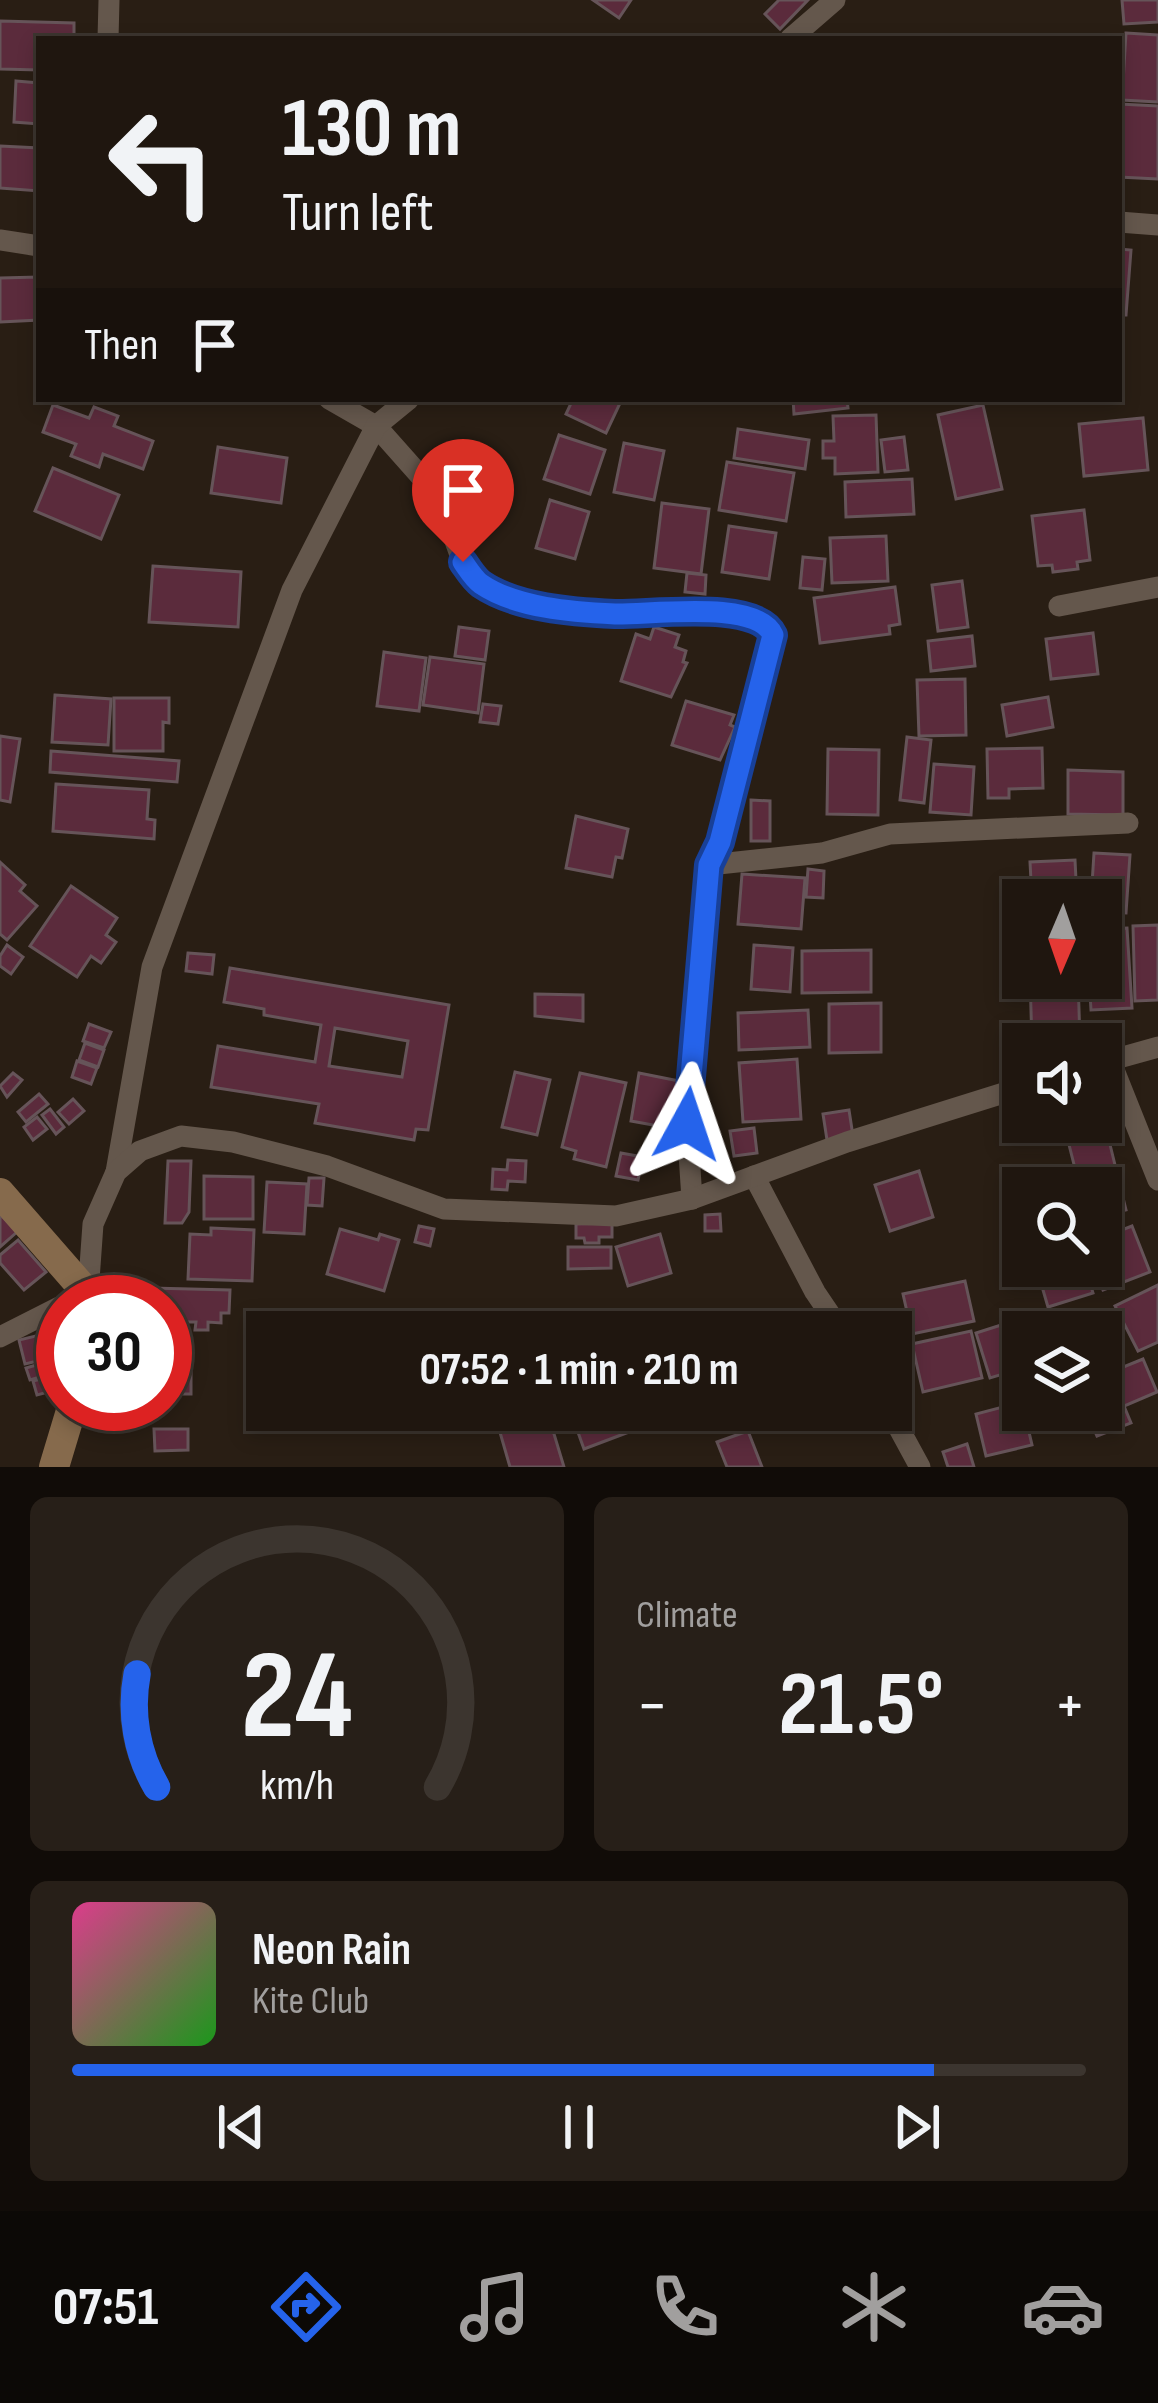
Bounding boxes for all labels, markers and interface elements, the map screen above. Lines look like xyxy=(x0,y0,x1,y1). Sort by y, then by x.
text: 130 m xyxy=(282,79,461,180)
icon: left xyxy=(84,84,240,240)
text: Turn left xyxy=(282,181,434,246)
icon: arrive xyxy=(182,312,248,378)
text: Then xyxy=(84,318,158,373)
pin xyxy=(412,439,514,562)
icon: arrive xyxy=(430,457,496,523)
north arrow xyxy=(1002,879,1122,999)
map controls xyxy=(1002,879,1122,1431)
button: sound xyxy=(1002,1023,1122,1143)
position arrow xyxy=(624,1061,750,1187)
button: search xyxy=(1002,1167,1122,1287)
speed limit sign: 30 xyxy=(36,1275,192,1431)
button: layers xyxy=(1002,1311,1122,1431)
text: 07:52 · 1 min · 210 m xyxy=(419,1343,739,1398)
text: Climate xyxy=(636,1592,738,1639)
text: 24 xyxy=(241,1624,353,1773)
text: 21.5° xyxy=(778,1652,944,1760)
text: − xyxy=(636,1667,668,1746)
text: + xyxy=(1054,1667,1086,1746)
text: km/h xyxy=(260,1760,334,1812)
text: Neon Rain xyxy=(252,1923,411,1978)
text: Kite Club xyxy=(252,1978,369,2025)
icon: previous xyxy=(208,2094,274,2160)
icon: pause xyxy=(546,2094,612,2160)
icon: next xyxy=(884,2094,950,2160)
icon: directions xyxy=(264,2265,348,2349)
icon: music xyxy=(453,2265,537,2349)
icon: phone xyxy=(643,2265,727,2349)
icon: climate xyxy=(832,2265,916,2349)
icon: car xyxy=(1021,2265,1105,2349)
text: 07:51 xyxy=(53,2275,159,2340)

